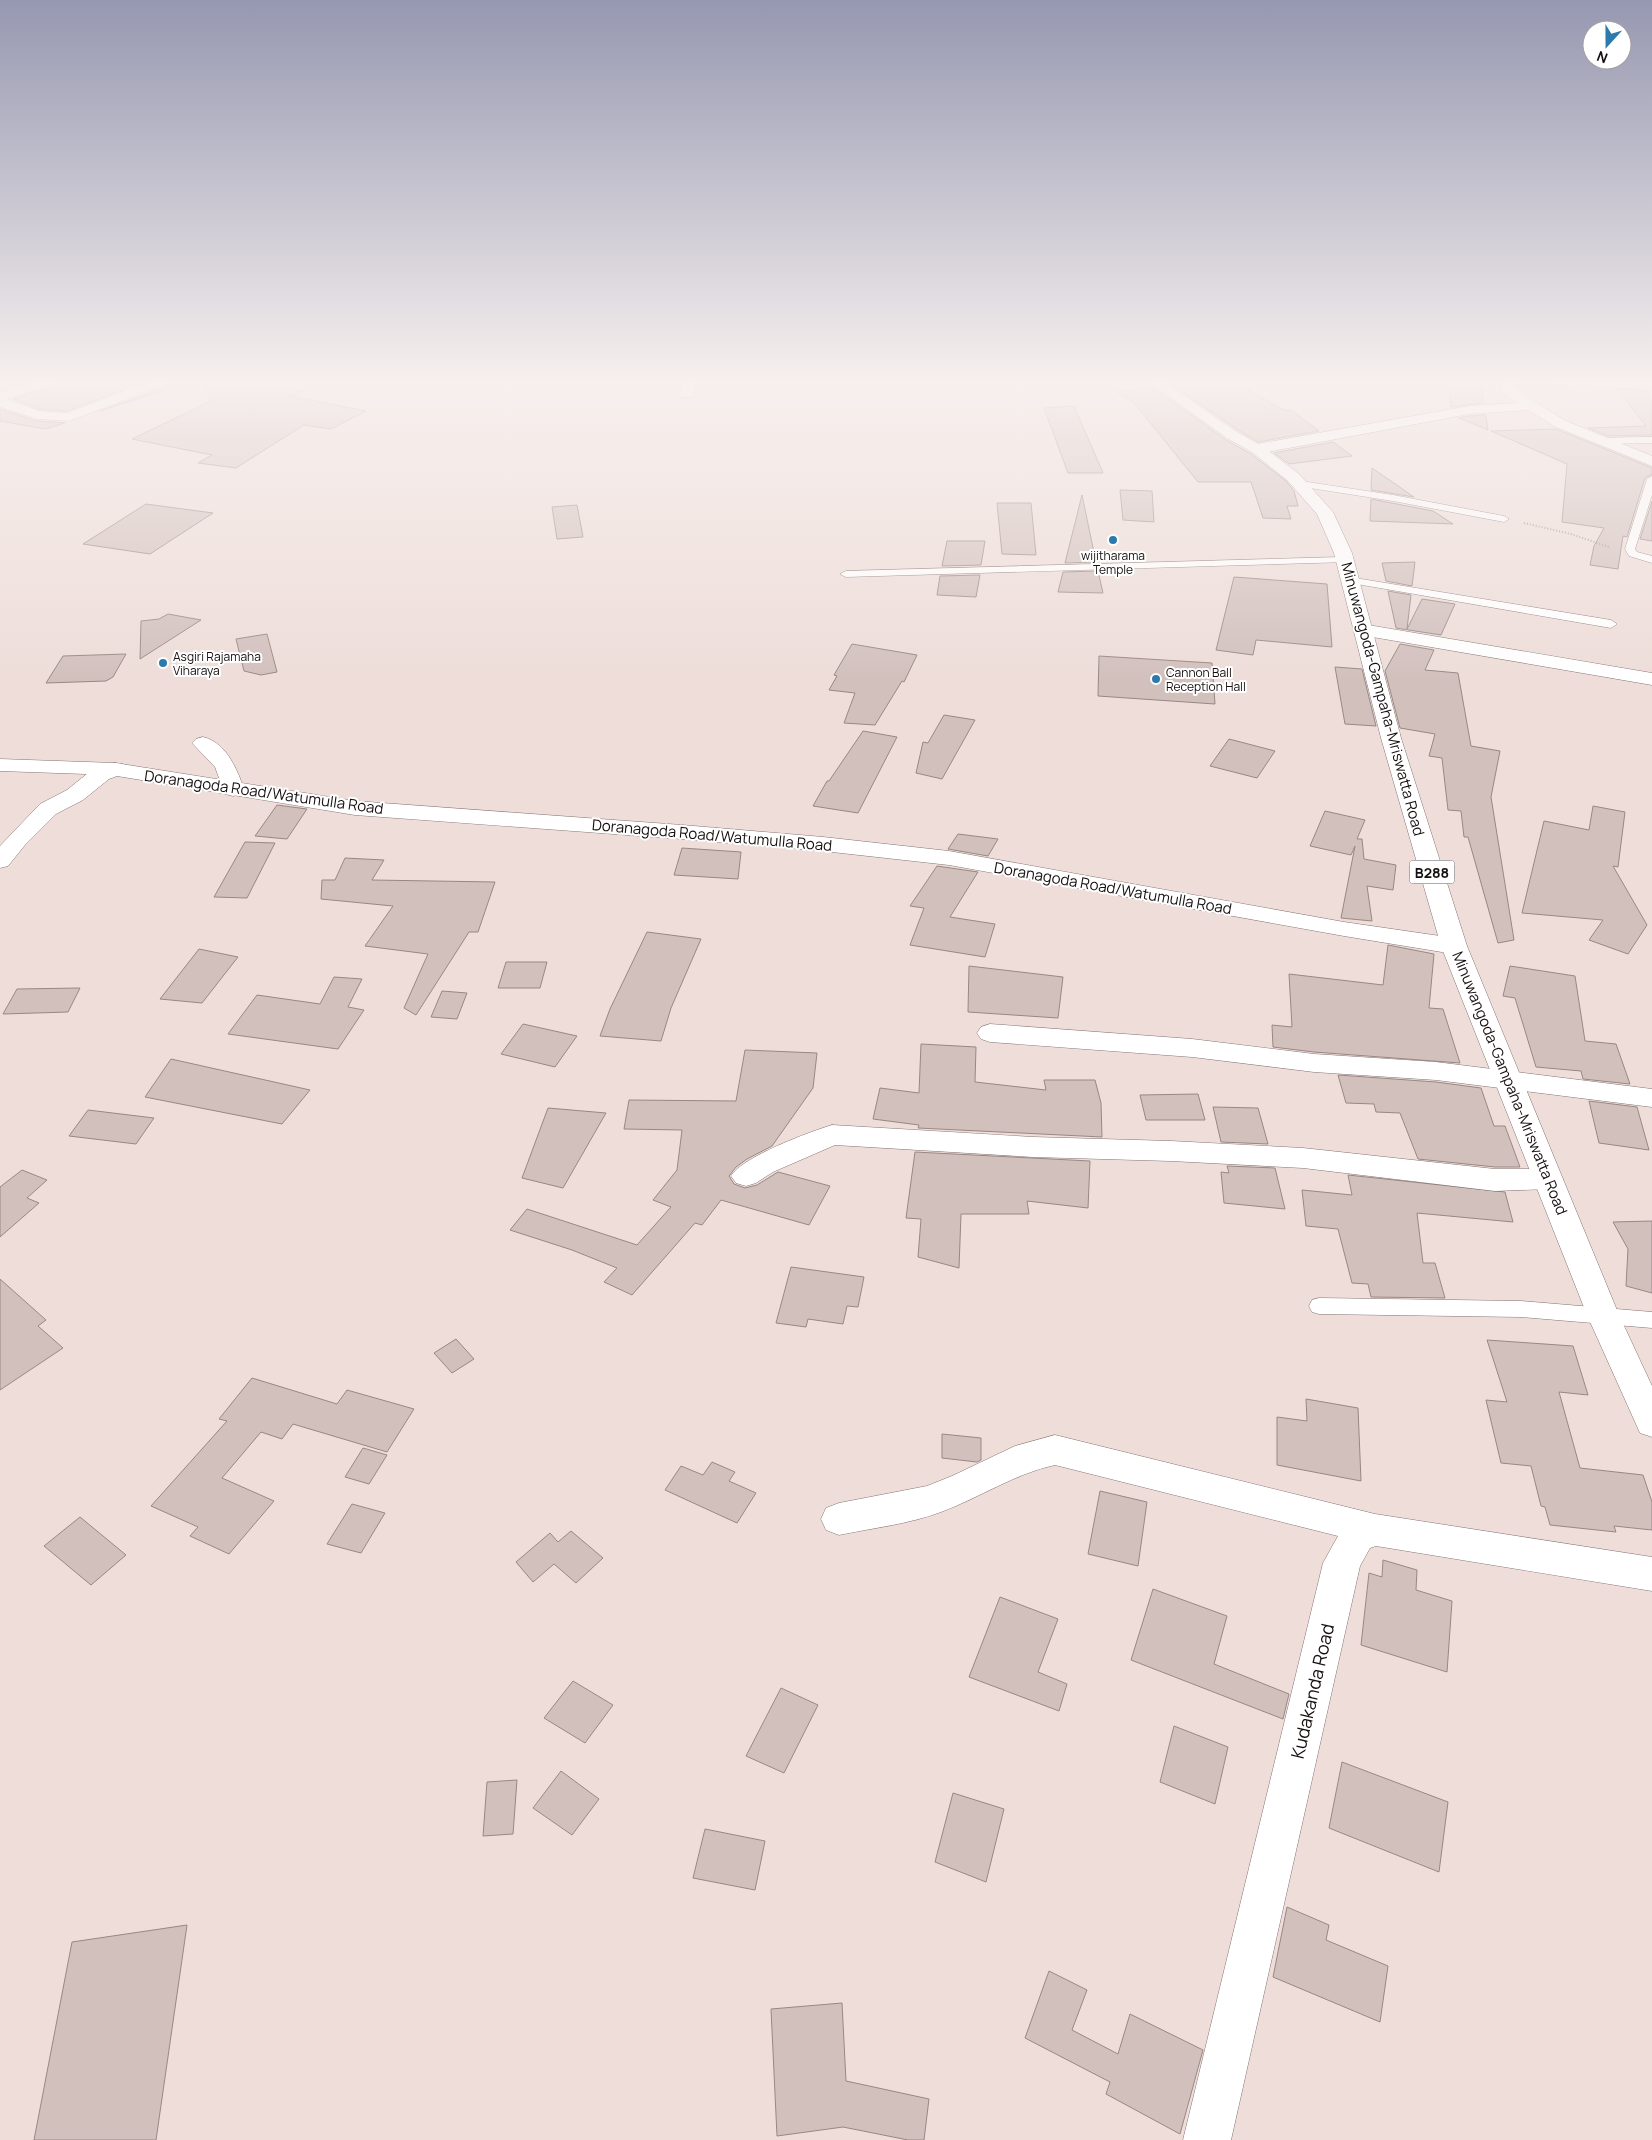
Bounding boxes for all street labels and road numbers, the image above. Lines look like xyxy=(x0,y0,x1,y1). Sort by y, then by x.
street label: Minuwangoda-Gampaha-Mriswatta Road xyxy=(1336,560,1430,838)
street label: Doranagoda Road/Watumulla Road xyxy=(143,765,385,819)
street label: Doranagoda Road/Watumulla Road xyxy=(591,814,833,856)
street label: Doranagoda Road/Watumulla Road xyxy=(992,857,1234,919)
road number: B288 xyxy=(1410,860,1454,884)
street label: Minuwangoda-Gampaha-Mriswatta Road xyxy=(1447,948,1573,1218)
street label: Kudakanda Road xyxy=(1285,1621,1339,1761)

